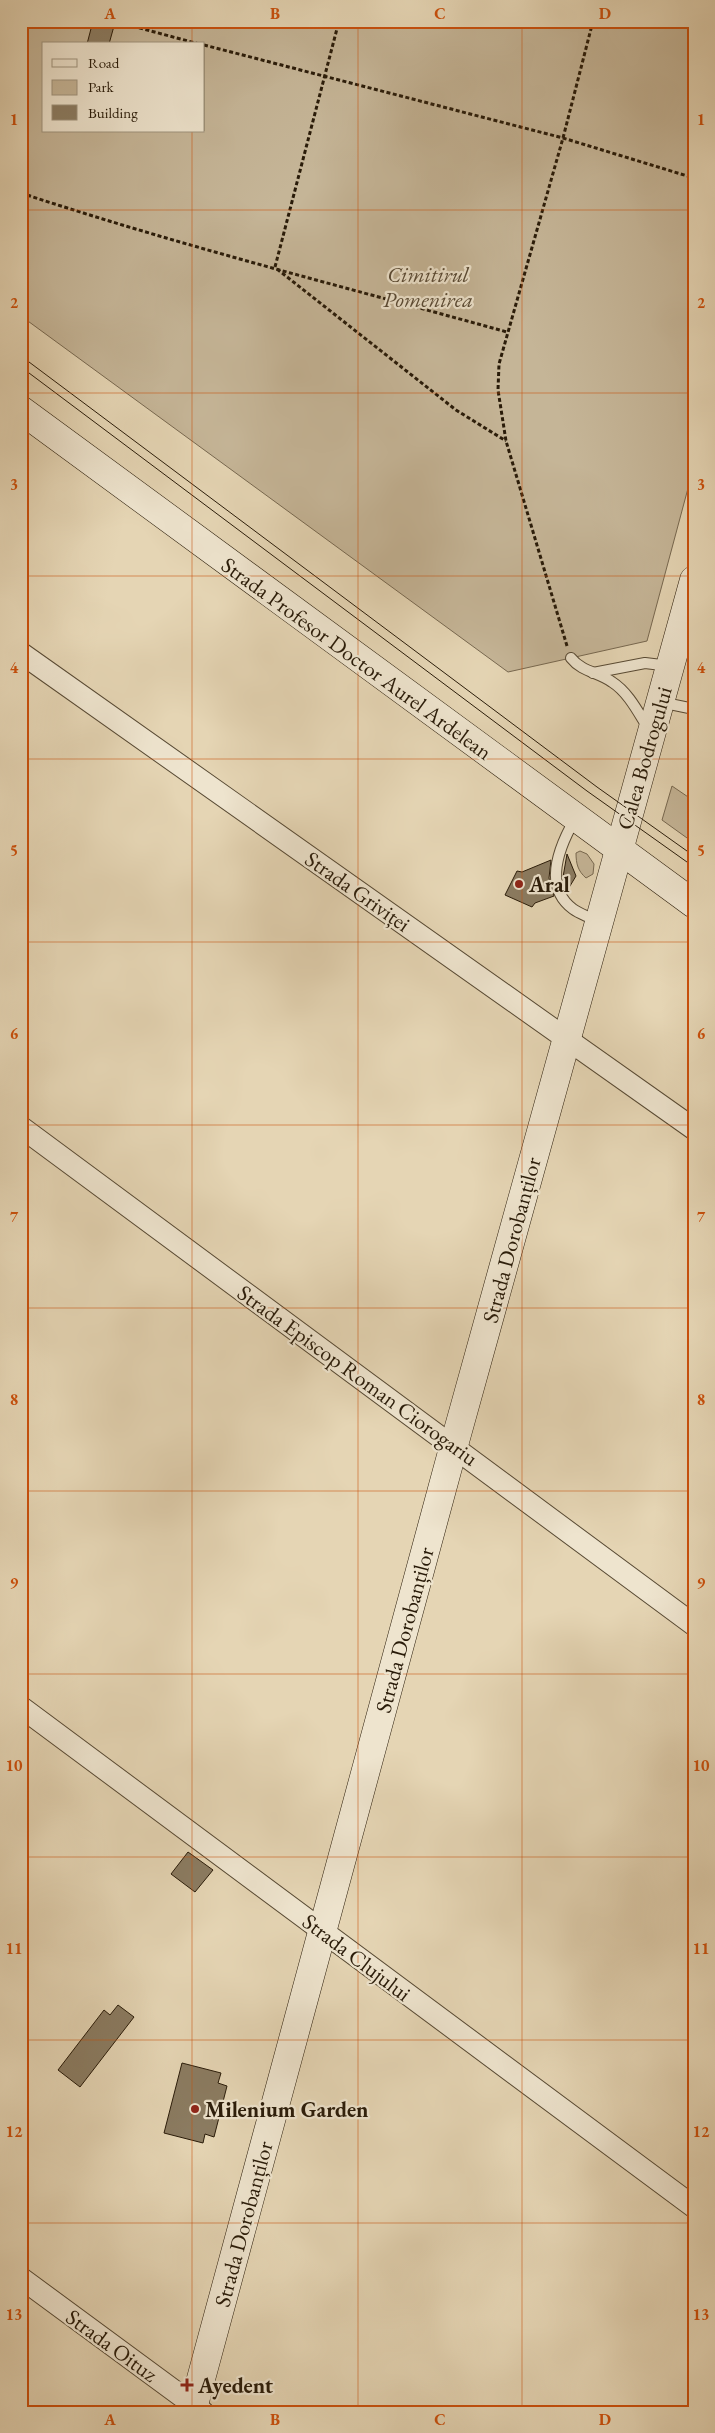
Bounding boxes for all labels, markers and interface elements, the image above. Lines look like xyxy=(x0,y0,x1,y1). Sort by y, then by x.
text: A xyxy=(103,3,116,24)
text: B xyxy=(270,3,280,24)
text: C xyxy=(434,3,446,24)
text: D xyxy=(599,3,611,24)
legend xyxy=(42,42,205,132)
text: Road xyxy=(88,53,120,72)
text: Park xyxy=(88,77,115,96)
text: Building xyxy=(88,103,138,122)
text: 1 xyxy=(10,109,18,130)
text: 1 xyxy=(697,109,705,130)
park label: Cimitirul Pomenirea xyxy=(383,260,473,314)
text: 2 xyxy=(10,292,19,313)
text: 2 xyxy=(697,292,706,313)
text: 3 xyxy=(10,474,18,495)
text: 3 xyxy=(697,474,705,495)
street label: Strada Profesor Doctor Aurel Ardelean xyxy=(216,550,498,767)
text: 4 xyxy=(10,657,19,678)
text: 4 xyxy=(697,657,706,678)
street label: Calea Bodrogului xyxy=(610,683,679,833)
text: 5 xyxy=(10,840,18,861)
text: 5 xyxy=(697,840,705,861)
street label: Strada Griviței xyxy=(299,844,416,938)
place label: Aral xyxy=(528,870,570,899)
marker: Aral xyxy=(513,878,525,890)
text: 6 xyxy=(10,1023,19,1044)
text: 6 xyxy=(697,1023,706,1044)
street label: Strada Dorobanților xyxy=(475,1153,548,1326)
text: 7 xyxy=(10,1206,19,1227)
text: 7 xyxy=(697,1206,706,1227)
street label: Strada Episcop Roman Ciorogariu xyxy=(232,1278,484,1473)
text: 8 xyxy=(10,1389,18,1410)
text: 8 xyxy=(697,1389,705,1410)
street label: Strada Dorobanților xyxy=(368,1543,441,1716)
text: 9 xyxy=(10,1572,19,1593)
text: 9 xyxy=(697,1572,706,1593)
text: 10 xyxy=(6,1755,23,1776)
text: 10 xyxy=(693,1755,710,1776)
street label: Strada Clujului xyxy=(296,1907,417,2008)
text: 11 xyxy=(6,1938,22,1959)
text: 11 xyxy=(693,1938,709,1959)
place label: Milenium Garden xyxy=(205,2095,369,2124)
marker: Milenium Garden xyxy=(189,2103,201,2115)
text: 12 xyxy=(6,2121,23,2142)
text: 12 xyxy=(693,2121,710,2142)
street label: Strada Dorobanților xyxy=(207,2137,280,2310)
street label: Strada Oituz xyxy=(60,2302,164,2389)
text: 13 xyxy=(6,2304,22,2325)
text: 13 xyxy=(693,2304,709,2325)
place label: Ayedent xyxy=(197,2371,274,2400)
marker: Ayedent xyxy=(180,2378,194,2392)
text: A xyxy=(103,2409,116,2430)
text: B xyxy=(270,2409,280,2430)
text: C xyxy=(434,2409,446,2430)
text: D xyxy=(599,2409,611,2430)

